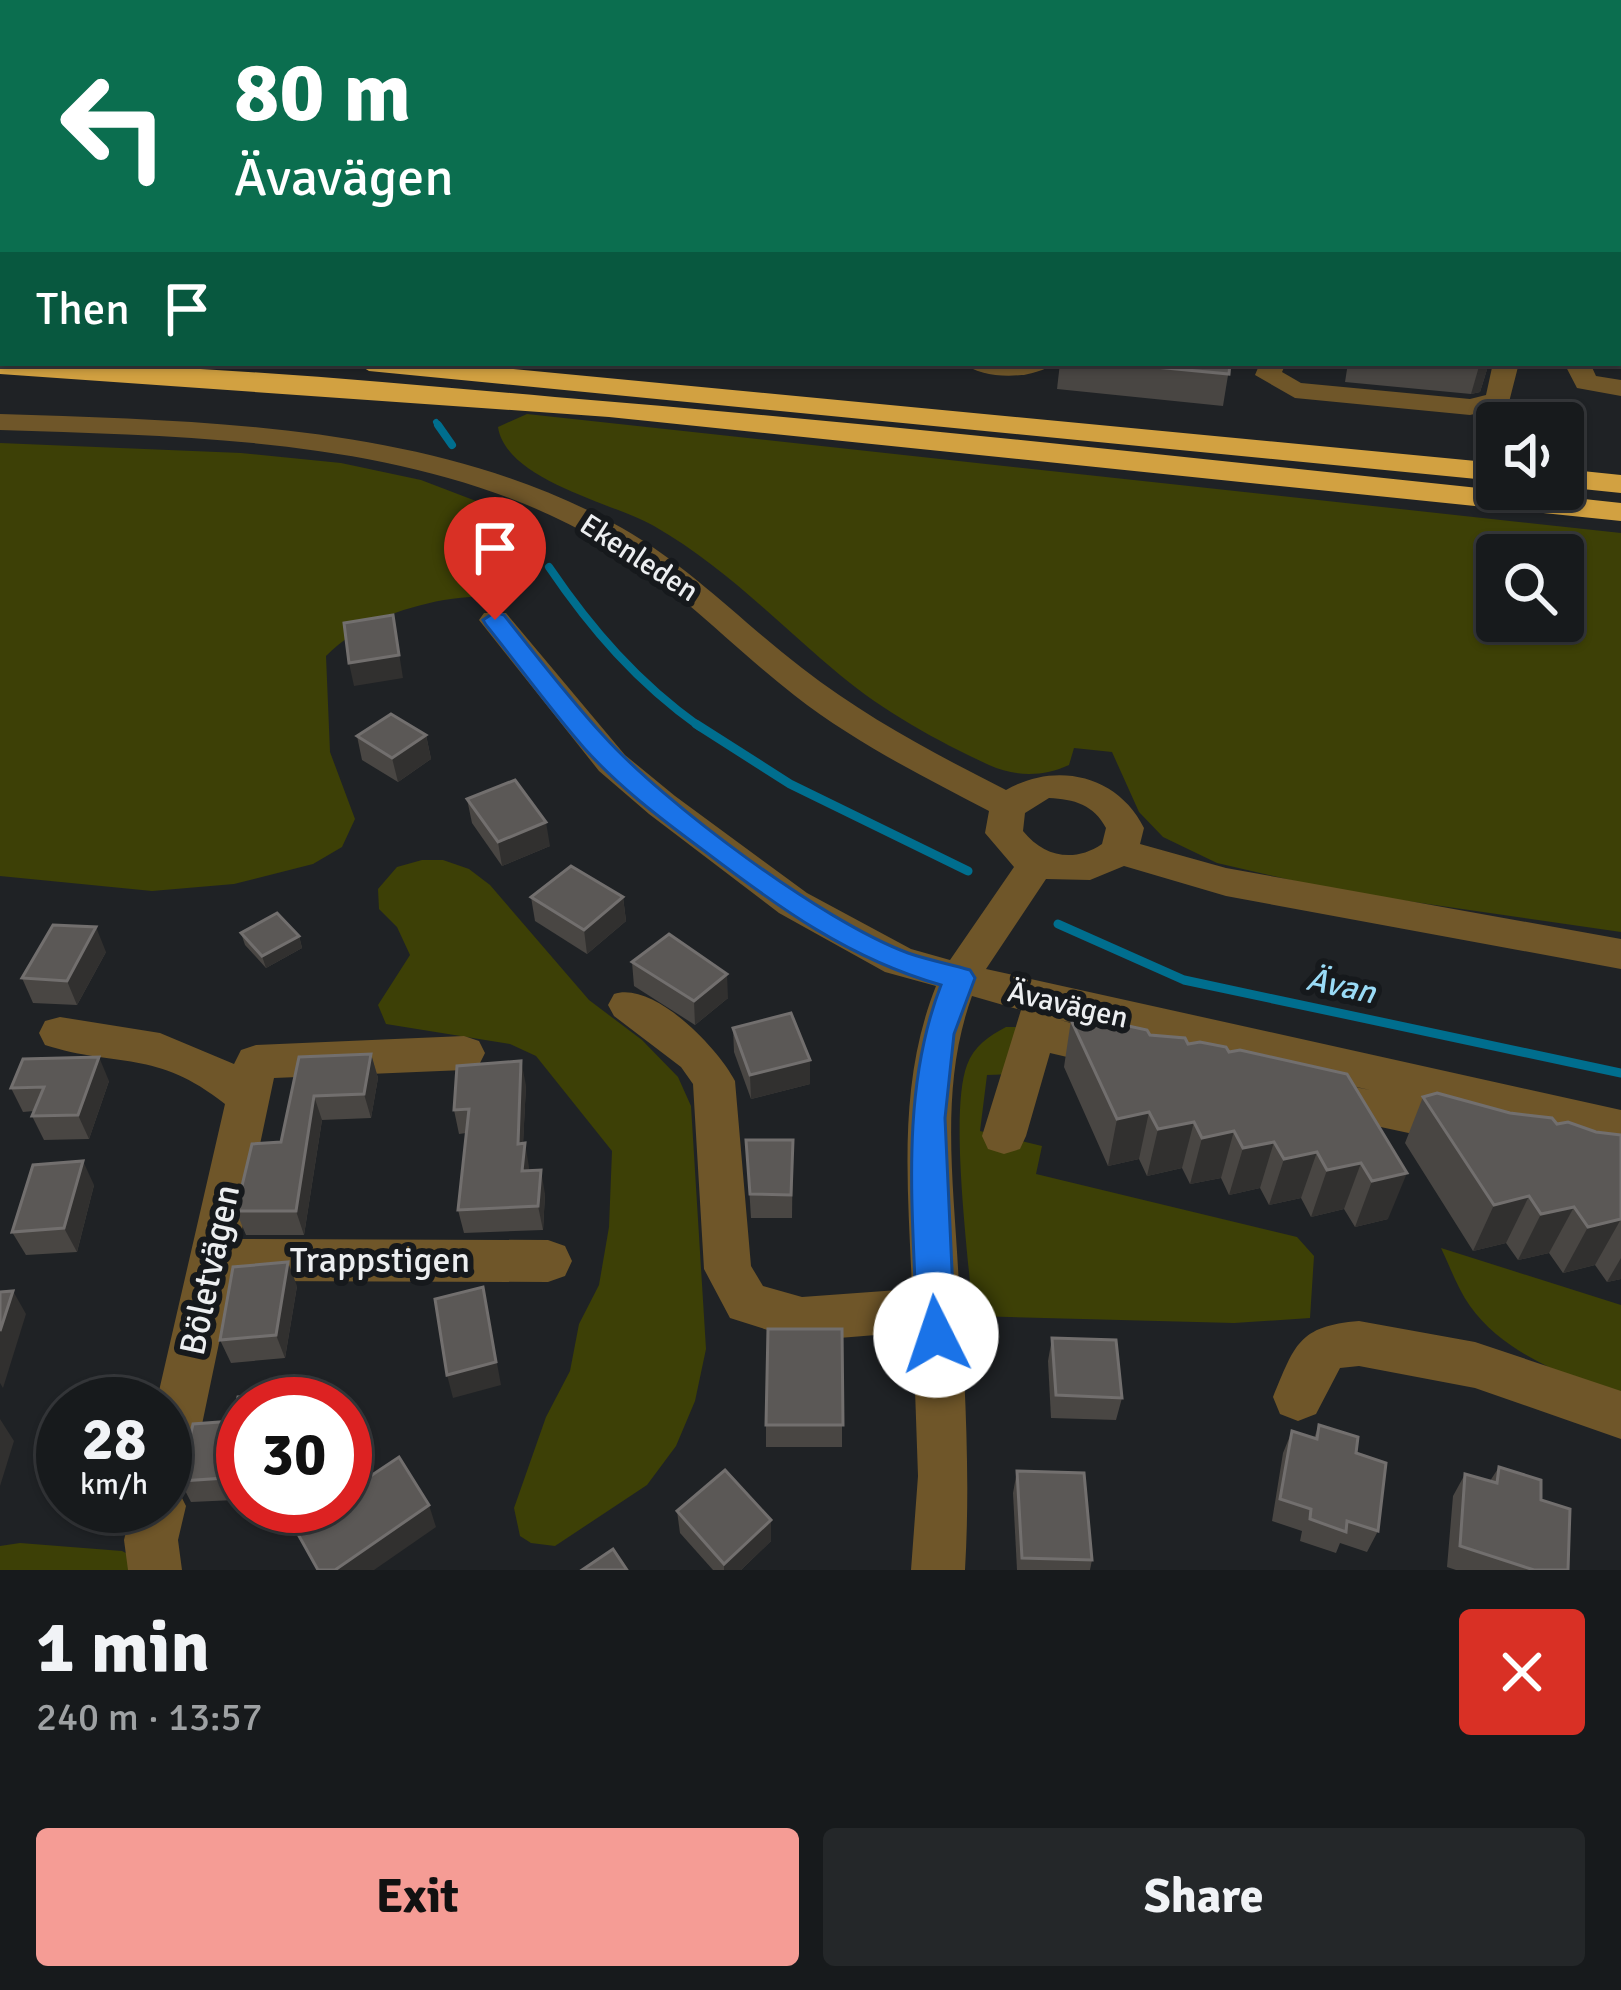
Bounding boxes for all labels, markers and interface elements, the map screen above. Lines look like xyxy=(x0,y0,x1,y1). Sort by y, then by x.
text: 80 m xyxy=(234,41,411,145)
icon: left xyxy=(36,48,192,204)
text: Ävavägen xyxy=(234,144,454,211)
icon: arrive xyxy=(154,276,220,342)
text: Then xyxy=(36,282,130,337)
map controls xyxy=(1476,402,1584,642)
button: sound xyxy=(1476,402,1584,510)
pin xyxy=(444,497,546,620)
street label: Ekenleden xyxy=(573,506,705,610)
icon: arrive xyxy=(462,515,528,581)
button: search xyxy=(1476,534,1584,642)
water label: Ävan xyxy=(1303,959,1380,1013)
street label: Ävavägen xyxy=(1004,973,1132,1037)
street label: Böletvägen xyxy=(170,1181,250,1359)
street label: Trappstigen xyxy=(290,1238,470,1283)
position arrow xyxy=(873,1272,999,1398)
speed limit sign: 30 xyxy=(216,1377,372,1533)
text: 28 xyxy=(82,1403,146,1477)
text: km/h xyxy=(80,1466,148,1503)
text: 1 min xyxy=(36,1603,210,1692)
button: close xyxy=(1459,1609,1585,1735)
text: 240 m · 13:57 xyxy=(36,1693,263,1741)
button: Exit xyxy=(36,1828,799,1966)
button: Share xyxy=(823,1828,1585,1966)

